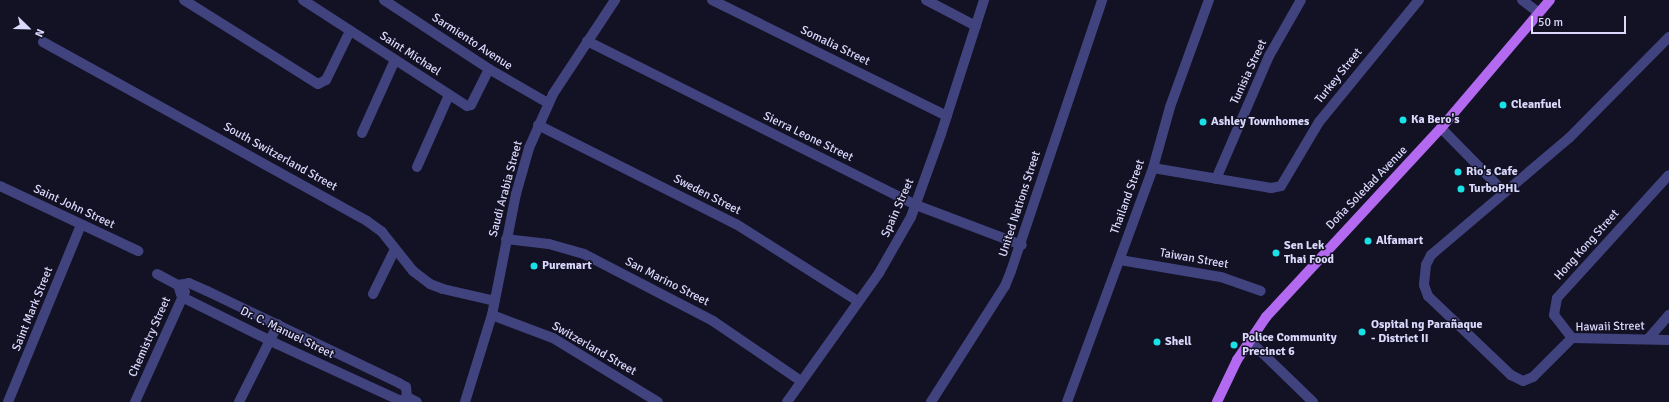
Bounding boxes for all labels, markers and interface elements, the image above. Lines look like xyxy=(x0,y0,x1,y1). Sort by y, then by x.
north arrow xyxy=(8,8,48,48)
scale bar xyxy=(1533,8,1628,34)
street label: Sarmiento Avenue xyxy=(429,11,515,73)
text: 50 m xyxy=(1538,15,1563,30)
street label: Somalia Street xyxy=(798,23,872,69)
text: N xyxy=(32,27,47,39)
street label: Saint Michael xyxy=(377,29,443,79)
street label: Tunisia Street xyxy=(1228,37,1270,107)
street label: Turkey Street xyxy=(1312,45,1366,107)
place label: Cleanfuel xyxy=(1511,98,1561,112)
marker: Cleanfuel xyxy=(1498,100,1508,110)
street label: Sierra Leone Street xyxy=(761,109,855,165)
place label: Ka Bero's xyxy=(1411,113,1460,127)
place label: Ashley Townhomes xyxy=(1211,115,1309,129)
marker: Ka Bero's xyxy=(1398,115,1408,125)
marker: Ashley Townhomes xyxy=(1198,117,1208,127)
street label: South Switzerland Street xyxy=(221,120,339,194)
street label: Saudi Arabia Street xyxy=(486,139,526,239)
street label: Doña Soledad Avenue xyxy=(1323,143,1411,233)
street label: United Nations Street xyxy=(996,149,1044,259)
street label: Thailand Street xyxy=(1108,158,1148,236)
place label: Rio's Cafe xyxy=(1466,165,1518,179)
marker: Rio's Cafe xyxy=(1453,167,1463,177)
street label: Sweden Street xyxy=(671,172,743,218)
street label: Spain Street xyxy=(879,176,917,240)
street label: Saint John Street xyxy=(31,182,117,232)
place label: TurboPHL xyxy=(1469,182,1520,196)
marker: TurboPHL xyxy=(1456,184,1466,194)
street label: Hong Kong Street xyxy=(1552,207,1622,283)
place label: Alfamart xyxy=(1376,234,1423,248)
marker: Alfamart xyxy=(1363,236,1373,246)
place label: Sen Lek Thai Food xyxy=(1284,239,1334,267)
street label: Taiwan Street xyxy=(1159,246,1229,272)
marker: Sen Lek Thai Food xyxy=(1271,248,1281,258)
street label: San Marino Street xyxy=(623,255,711,309)
place label: Puremart xyxy=(542,259,592,273)
marker: Puremart xyxy=(529,261,539,271)
street label: Saint Mark Street xyxy=(10,265,56,353)
street label: Chemistry Street xyxy=(126,295,174,379)
street label: Dr. C. Manuel Street xyxy=(238,304,336,362)
place label: Ospital ng Parañaque - District II xyxy=(1371,318,1482,346)
street label: Switzerland Street xyxy=(549,319,639,379)
street label: Hawaii Street xyxy=(1575,319,1645,335)
marker: Ospital ng Parañaque - District II xyxy=(1356,326,1368,338)
place label: Police Community Precinct 6 xyxy=(1242,331,1337,359)
place label: Shell xyxy=(1165,335,1192,349)
marker: Shell xyxy=(1152,337,1162,347)
marker: Police Community Precinct 6 xyxy=(1229,340,1239,350)

